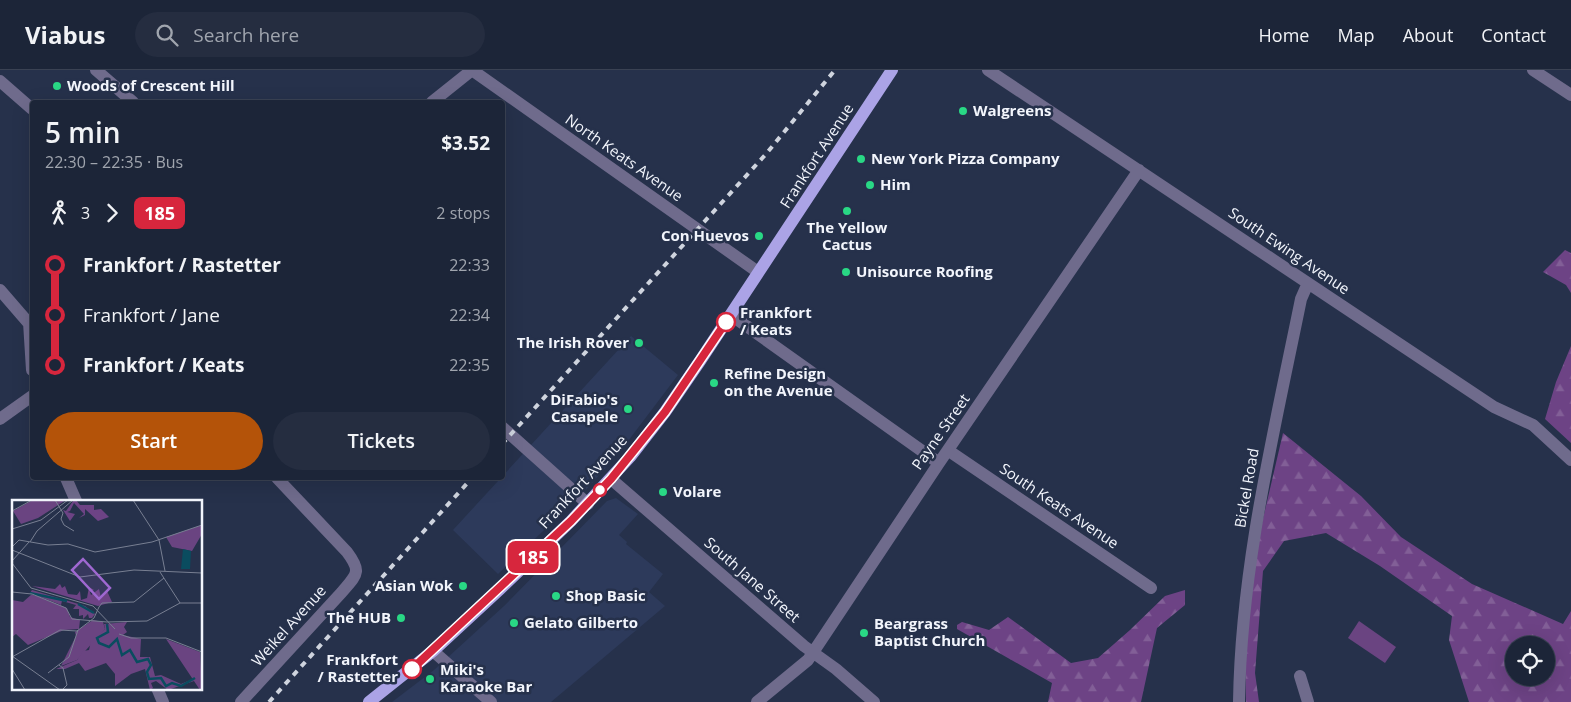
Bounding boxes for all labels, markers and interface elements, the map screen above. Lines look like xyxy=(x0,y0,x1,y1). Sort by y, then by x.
search box xyxy=(135,12,485,57)
text: Viabus xyxy=(25,18,105,51)
icon: search xyxy=(153,21,181,49)
text: Search here xyxy=(193,22,299,48)
text: Home xyxy=(1259,23,1309,47)
text: Map xyxy=(1337,23,1375,47)
text: About xyxy=(1403,23,1453,47)
text: Contact xyxy=(1481,23,1546,47)
place label: Woods of Crescent Hill xyxy=(67,75,235,95)
marker: Woods of Crescent Hill xyxy=(51,80,63,92)
street label: Frankfort Avenue xyxy=(775,99,857,212)
place label: Walgreens xyxy=(973,100,1051,120)
marker: Walgreens xyxy=(957,105,969,117)
street label: North Keats Avenue xyxy=(562,109,687,205)
text: 5 min xyxy=(45,113,121,151)
text: $3.52 xyxy=(441,130,490,156)
place label: New York Pizza Company xyxy=(871,148,1060,168)
text: 22:30 – 22:35 · Bus xyxy=(45,151,183,173)
marker: New York Pizza Company xyxy=(855,153,867,165)
place label: Him xyxy=(880,174,911,194)
marker: Him xyxy=(864,179,876,191)
icon: walk xyxy=(45,199,73,227)
icon: forward xyxy=(98,199,126,227)
text: 185 xyxy=(144,201,175,225)
text: 3 xyxy=(81,202,90,224)
text: 2 stops xyxy=(436,202,490,224)
street label: South Ewing Avenue xyxy=(1225,202,1354,298)
marker: The Yellow Cactus xyxy=(841,205,853,217)
place label: The Yellow Cactus xyxy=(807,217,888,254)
place label: Con Huevos xyxy=(661,225,749,245)
marker: Con Huevos xyxy=(753,230,765,242)
text: Frankfort / Rastetter xyxy=(83,252,281,278)
text: 22:33 xyxy=(449,254,490,276)
place label: Unisource Roofing xyxy=(856,261,993,281)
marker: Unisource Roofing xyxy=(840,266,852,278)
text: Frankfort / Jane xyxy=(83,302,220,328)
place label: Frankfort / Keats xyxy=(740,302,812,339)
text: 22:34 xyxy=(449,304,490,326)
marker: Frankfort / Keats xyxy=(716,312,736,332)
place label: The Irish Rover xyxy=(517,332,629,352)
marker: The Irish Rover xyxy=(633,337,645,349)
text: Frankfort / Keats xyxy=(83,352,245,378)
text: 22:35 xyxy=(449,354,490,376)
place label: Refine Design on the Avenue xyxy=(724,363,833,400)
marker: Refine Design on the Avenue xyxy=(708,377,720,389)
place label: DiFabio's Casapele xyxy=(550,389,618,426)
street label: Payne Street xyxy=(907,390,974,473)
marker: DiFabio's Casapele xyxy=(622,403,634,415)
button: Start xyxy=(45,412,263,470)
button: Tickets xyxy=(273,412,490,470)
street label: Frankfort Avenue xyxy=(534,430,631,532)
street label: Bickel Road xyxy=(1229,446,1263,529)
street label: South Keats Avenue xyxy=(996,458,1123,552)
place label: Volare xyxy=(673,481,721,501)
unlabelled marker xyxy=(593,483,607,497)
marker: Volare xyxy=(657,486,669,498)
inset map xyxy=(12,500,202,690)
street label: South Jane Street xyxy=(701,532,805,626)
line badge: 185 xyxy=(504,541,562,573)
text: 185 xyxy=(518,545,548,569)
place label: Asian Wok xyxy=(375,575,454,595)
marker: Asian Wok xyxy=(457,580,469,592)
street label: Weikel Avenue xyxy=(247,581,330,670)
place label: Shop Basic xyxy=(566,585,646,605)
marker: Shop Basic xyxy=(550,590,562,602)
place label: The HUB xyxy=(327,607,391,627)
marker: The HUB xyxy=(395,612,407,624)
place label: Gelato Gilberto xyxy=(524,612,638,632)
place label: Beargrass Baptist Church xyxy=(874,613,985,650)
marker: Gelato Gilberto xyxy=(508,617,520,629)
marker: Beargrass Baptist Church xyxy=(858,627,870,639)
map controls xyxy=(1505,636,1555,686)
button: locate xyxy=(1505,636,1555,686)
place label: Frankfort / Rastetter xyxy=(317,649,398,686)
marker: Frankfort / Rastetter xyxy=(402,659,422,679)
place label: Miki's Karaoke Bar xyxy=(440,659,532,696)
marker: Miki's Karaoke Bar xyxy=(424,673,436,685)

